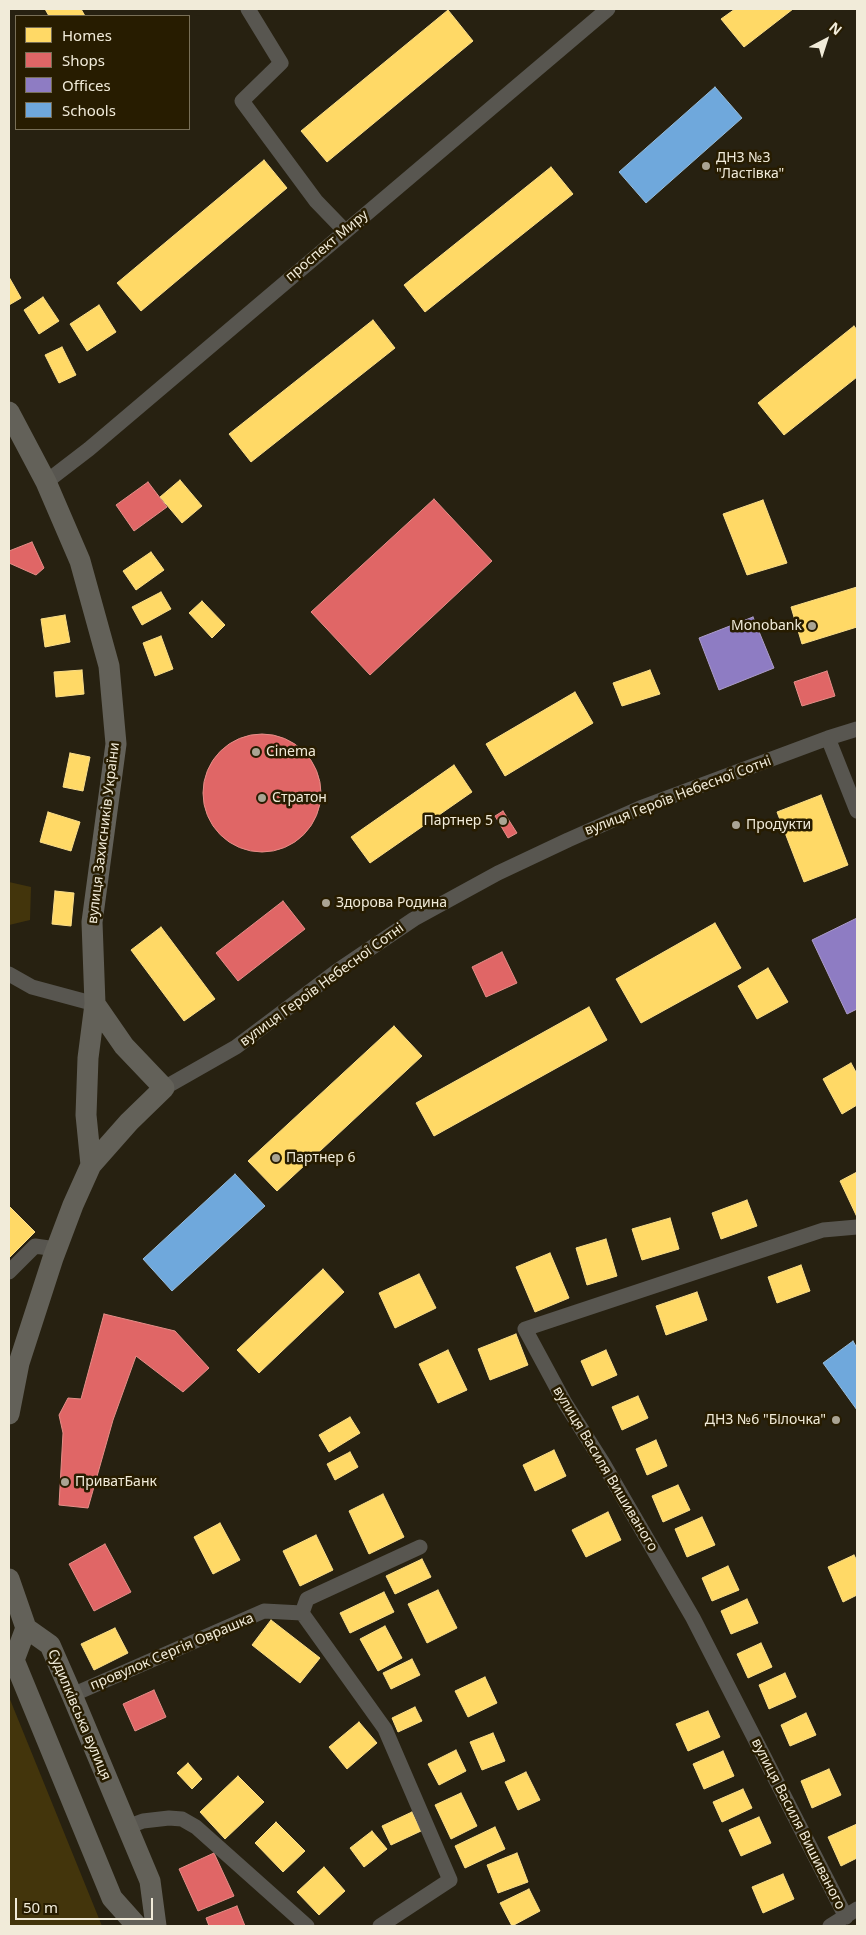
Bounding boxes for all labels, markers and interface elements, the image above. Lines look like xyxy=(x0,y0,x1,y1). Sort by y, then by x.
legend xyxy=(15,15,190,130)
north arrow xyxy=(801,15,851,65)
text: N xyxy=(825,17,846,39)
text: Homes xyxy=(62,25,112,45)
text: Shops xyxy=(62,50,105,70)
text: Offices xyxy=(62,75,111,95)
text: Schools xyxy=(62,100,116,120)
place label: ДНЗ №3 "Ластівка" xyxy=(716,150,784,182)
marker: ДНЗ №3 "Ластівка" xyxy=(700,160,712,172)
street label: проспект Миру xyxy=(282,207,372,285)
place label: Monobank xyxy=(731,618,802,634)
marker: Monobank xyxy=(806,620,818,632)
street label: вулиця Захисників України xyxy=(85,741,123,925)
place label: Cinema xyxy=(266,744,316,760)
marker: Cinema xyxy=(250,746,262,758)
street label: вулиця Героїв Небесної Сотні xyxy=(582,753,774,839)
place label: Стратон xyxy=(272,790,327,806)
marker: Стратон xyxy=(256,792,268,804)
place label: Партнер 5 xyxy=(424,813,493,829)
marker: Партнер 5 xyxy=(497,815,509,827)
place label: Продукти xyxy=(746,817,811,833)
marker: Продукти xyxy=(730,819,742,831)
place label: Здорова Родина xyxy=(336,895,447,911)
marker: Здорова Родина xyxy=(320,897,332,909)
street label: вулиця Героїв Небесної Сотні xyxy=(237,920,407,1050)
place label: Партнер 6 xyxy=(286,1150,355,1166)
marker: Партнер 6 xyxy=(270,1152,282,1164)
street label: вулиця Василя Вишиваного xyxy=(549,1383,661,1555)
place label: ДНЗ №6 "Білочка" xyxy=(705,1412,826,1428)
marker: ДНЗ №6 "Білочка" xyxy=(830,1414,842,1426)
place label: ПриватБанк xyxy=(75,1474,157,1490)
marker: ПриватБанк xyxy=(59,1476,71,1488)
street label: провулок Сергія Оврашка xyxy=(88,1610,256,1694)
street label: Судилківська вулиця xyxy=(44,1647,114,1783)
street label: вулиця Василя Вишиваного xyxy=(747,1736,849,1912)
scale bar xyxy=(18,1888,155,1920)
text: 50 m xyxy=(23,1897,58,1917)

